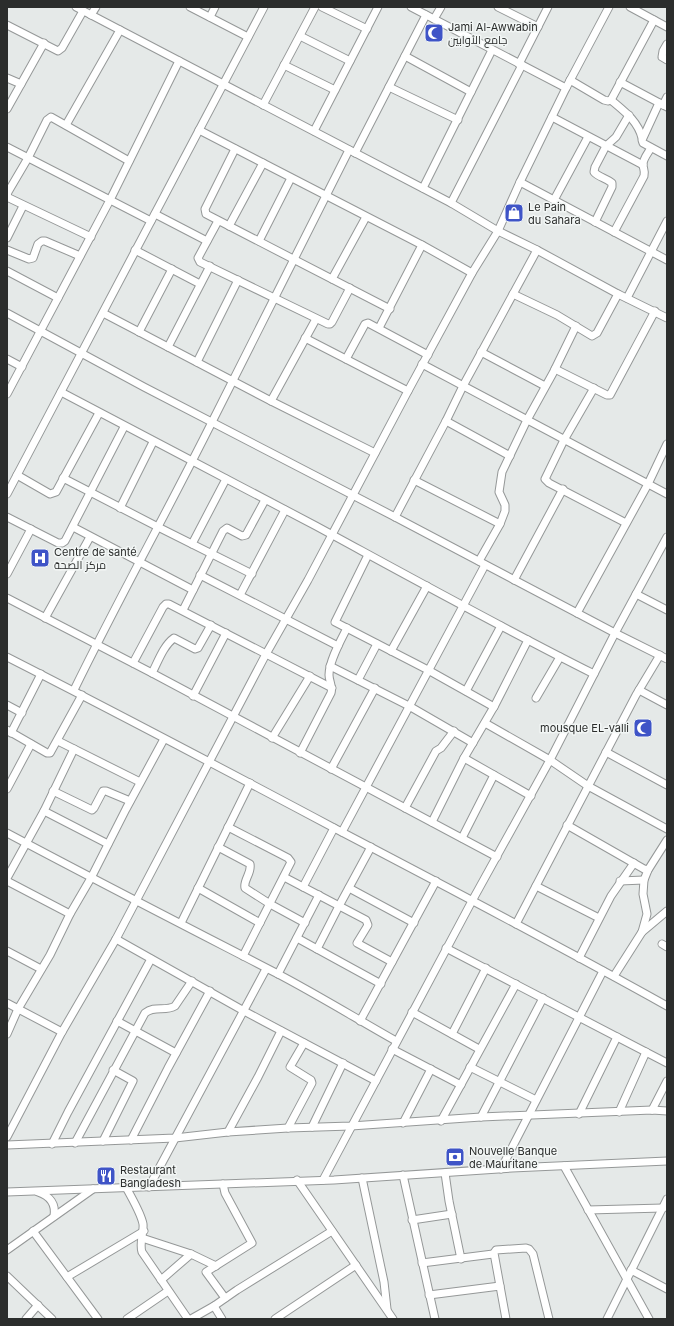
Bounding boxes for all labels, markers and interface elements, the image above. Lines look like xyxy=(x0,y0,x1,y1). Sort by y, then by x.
place label: Jami Al-Awwabin جامع الأوابين xyxy=(448,20,538,48)
mosque icon: Jami Al-Awwabin جامع الأوابين xyxy=(423,22,445,44)
place label: Le Pain du Sahara xyxy=(528,200,581,227)
shop icon: Le Pain du Sahara xyxy=(503,202,525,224)
place label: Centre de santé مركز الصحة xyxy=(54,545,137,572)
hospital icon: Centre de santé مركز الصحة xyxy=(29,547,51,569)
mosque icon: mousque EL-valli xyxy=(632,717,654,739)
place label: mousque EL-valli xyxy=(540,721,629,735)
place label: Nouvelle Banque de Mauritane xyxy=(469,1144,557,1171)
bank icon: Nouvelle Banque de Mauritane xyxy=(444,1146,466,1168)
place label: Restaurant Bangladesh xyxy=(120,1163,181,1190)
restaurant icon: Restaurant Bangladesh xyxy=(95,1165,117,1187)

